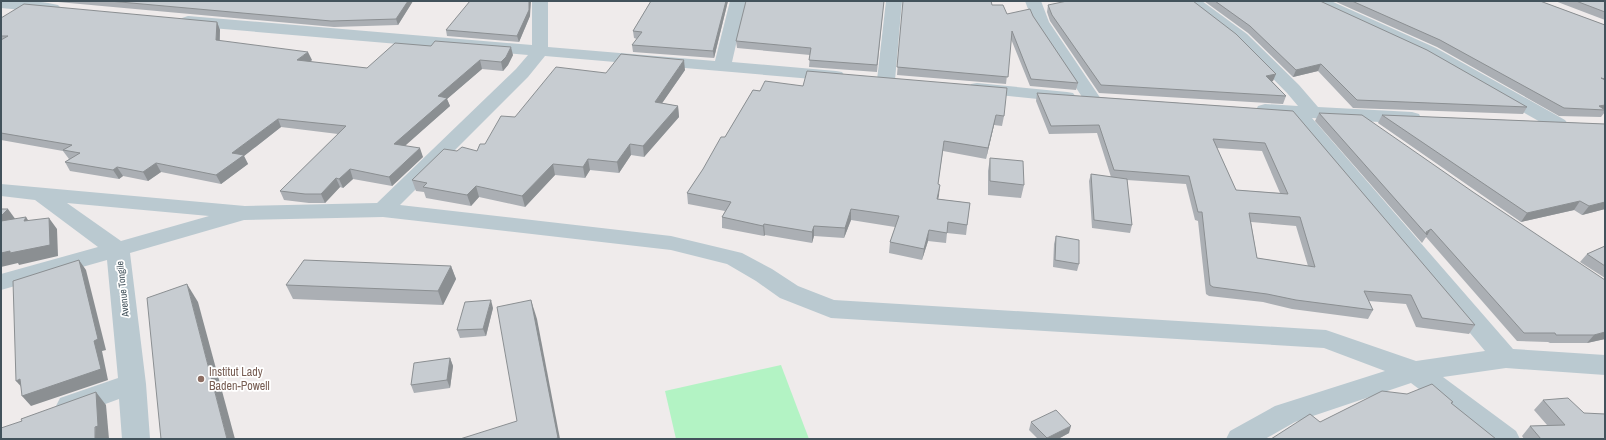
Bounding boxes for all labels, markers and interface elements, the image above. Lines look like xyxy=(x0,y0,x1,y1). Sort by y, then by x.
street label: Avenue Tongile xyxy=(113,260,132,319)
place label: Institut Lady Baden-Powell xyxy=(209,364,270,394)
marker: Institut Lady Baden-Powell xyxy=(196,374,206,384)

